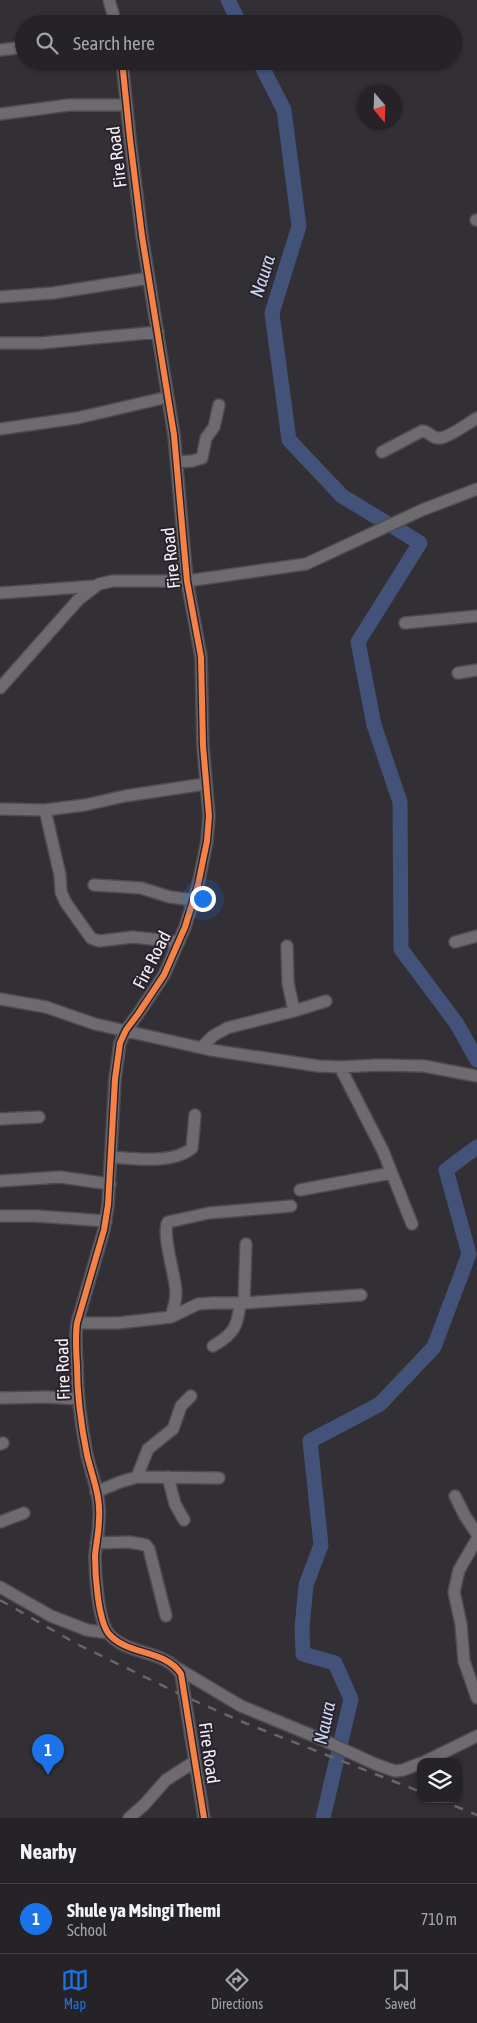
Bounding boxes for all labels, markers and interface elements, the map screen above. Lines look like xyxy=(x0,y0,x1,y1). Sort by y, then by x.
search box xyxy=(15,15,462,70)
icon: search xyxy=(33,29,61,57)
text: Search here xyxy=(73,32,155,54)
north arrow xyxy=(357,85,402,130)
street label: Fire Road xyxy=(102,125,131,189)
water label: Naura xyxy=(245,252,279,300)
street label: Fire Road xyxy=(157,526,184,590)
your location xyxy=(190,886,216,912)
street label: Fire Road xyxy=(128,928,175,992)
street label: Fire Road xyxy=(51,1338,74,1400)
water label: Naura xyxy=(309,1699,339,1746)
street label: Fire Road xyxy=(195,1721,224,1785)
pin: 1 xyxy=(32,1734,64,1775)
map controls xyxy=(417,1758,462,1803)
button: layers xyxy=(417,1758,462,1803)
text: Nearby xyxy=(20,1839,76,1863)
text: Shule ya Msingi Themi xyxy=(67,1899,221,1921)
text: 1 xyxy=(32,1910,40,1928)
text: 710 m xyxy=(421,1910,457,1928)
text: School xyxy=(67,1921,107,1939)
tab: Map xyxy=(61,1966,89,2012)
tab: Directions xyxy=(211,1966,263,2012)
tab: Saved xyxy=(385,1966,416,2012)

